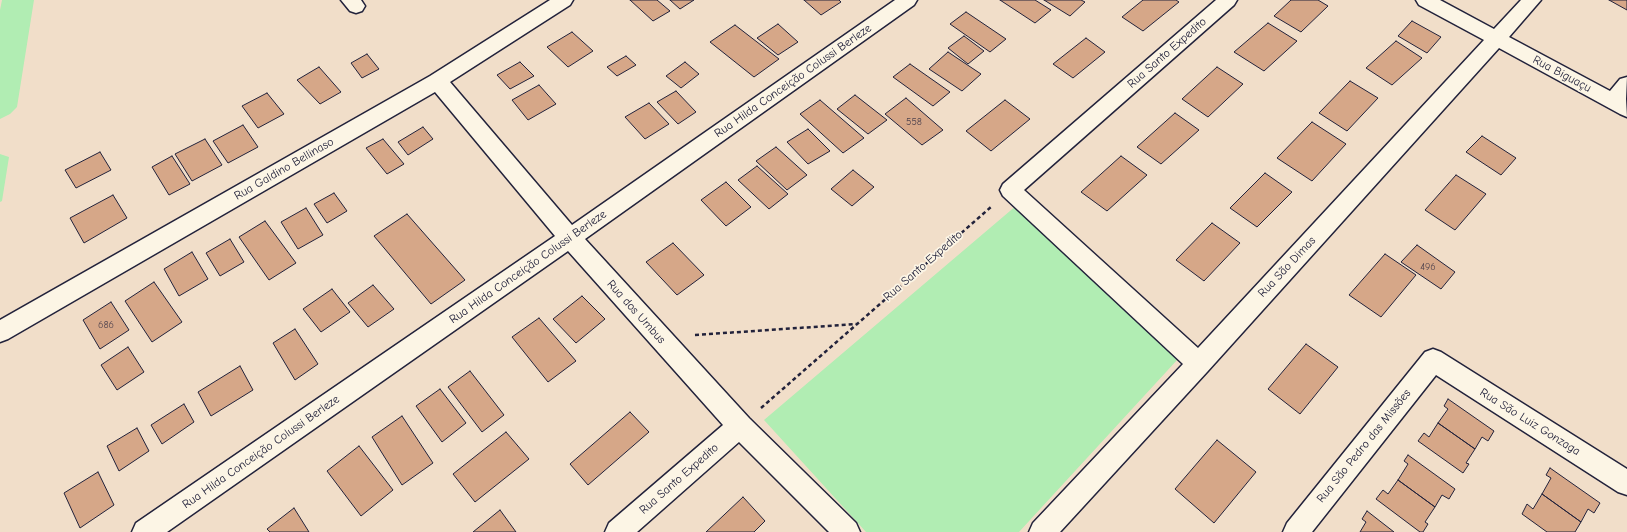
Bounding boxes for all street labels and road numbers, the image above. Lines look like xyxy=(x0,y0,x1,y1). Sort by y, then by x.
street label: Rua Santo Expedito xyxy=(1124,15,1210,91)
street label: Rua Hilda Conceição Colussi Berleze xyxy=(712,21,874,141)
street label: Rua Biguaçu xyxy=(1530,53,1594,95)
street label: Rua Galdino Bellinaso xyxy=(232,135,336,203)
street label: Rua Hilda Conceição Colussi Berleze xyxy=(447,207,609,327)
street label: Rua Santo Expedito xyxy=(880,228,966,304)
street label: Rua São Dimas xyxy=(1255,234,1319,300)
street label: Rua dos Umbus xyxy=(604,277,668,347)
street label: Rua São Luiz Gonzaga xyxy=(1477,385,1583,459)
street label: Rua São Pedro das Missões xyxy=(1314,386,1414,506)
street label: Rua Hilda Conceição Colussi Berleze xyxy=(180,392,342,512)
street label: Rua Santo Expedito xyxy=(636,441,722,517)

